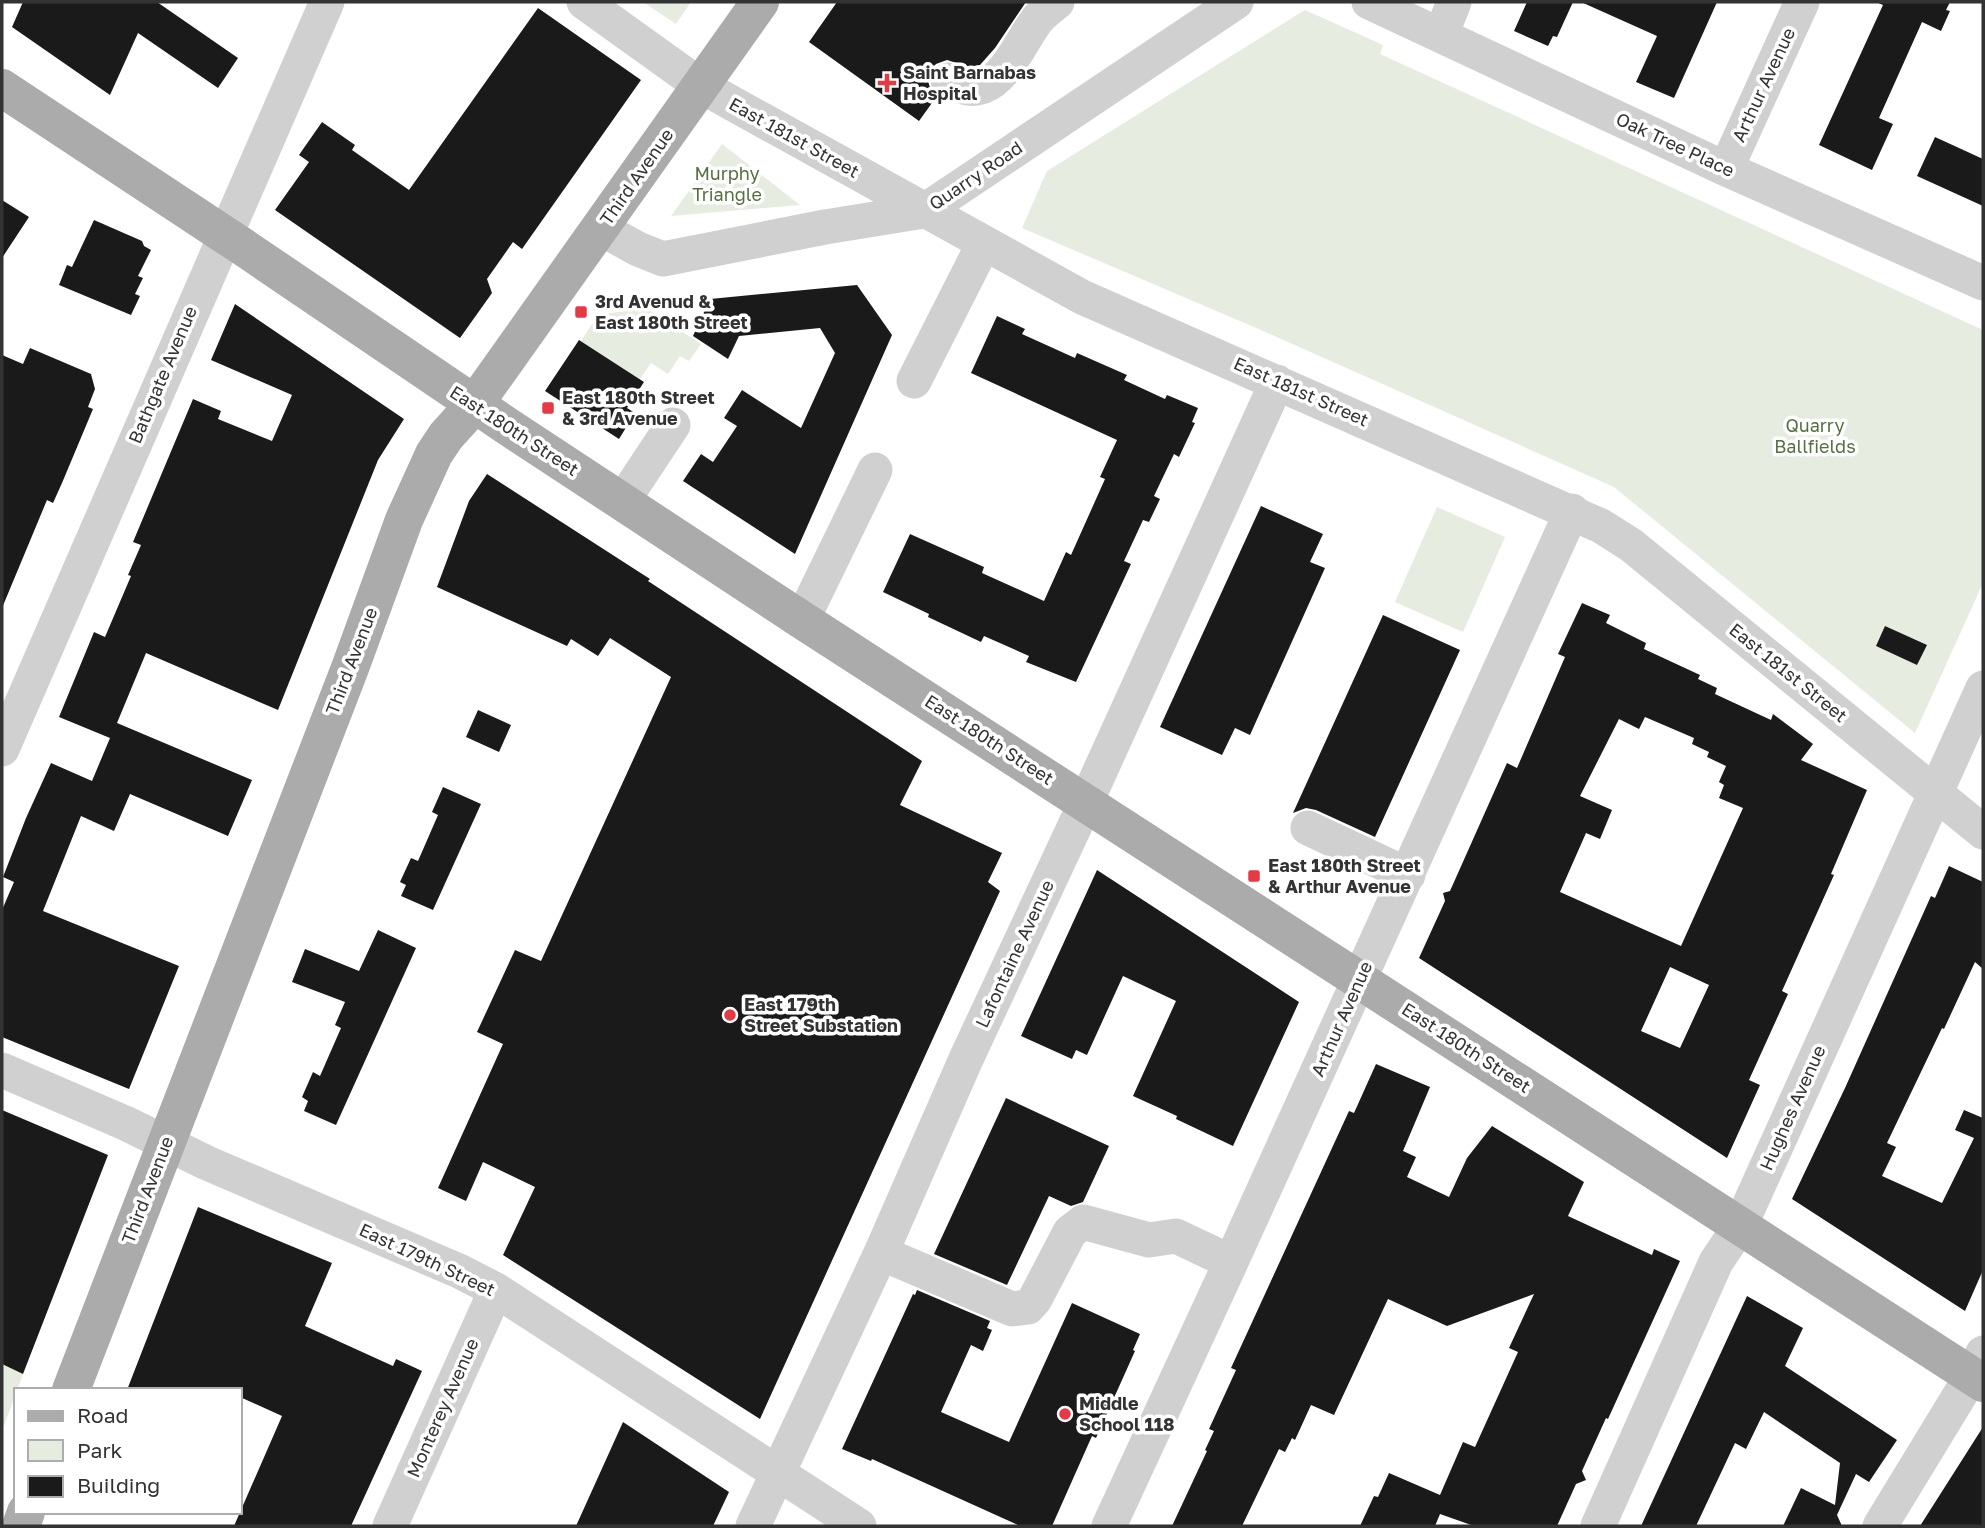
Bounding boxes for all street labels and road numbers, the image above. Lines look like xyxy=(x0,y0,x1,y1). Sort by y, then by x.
street label: Arthur Avenue xyxy=(1727,24,1799,145)
street label: East 181st Street xyxy=(726,92,863,182)
street label: Oak Tree Place xyxy=(1613,107,1738,181)
street label: Third Avenue xyxy=(595,124,678,229)
street label: Quarry Road xyxy=(925,136,1026,214)
street label: Bathgate Avenue xyxy=(123,303,201,447)
street label: East 181st Street xyxy=(1231,352,1372,431)
street label: East 180th Street xyxy=(446,380,583,480)
street label: Third Avenue xyxy=(321,604,382,717)
street label: East 181st Street xyxy=(1725,618,1852,726)
street label: East 180th Street xyxy=(921,689,1058,789)
street label: Lafontaine Avenue xyxy=(970,876,1058,1031)
street label: Arthur Avenue xyxy=(1306,958,1376,1080)
street label: East 180th Street xyxy=(1398,997,1535,1097)
street label: Hughes Avenue xyxy=(1755,1042,1830,1174)
street label: Third Avenue xyxy=(117,1133,178,1246)
street label: East 179th Street xyxy=(356,1218,499,1300)
street label: Monterey Avenue xyxy=(402,1335,483,1481)

